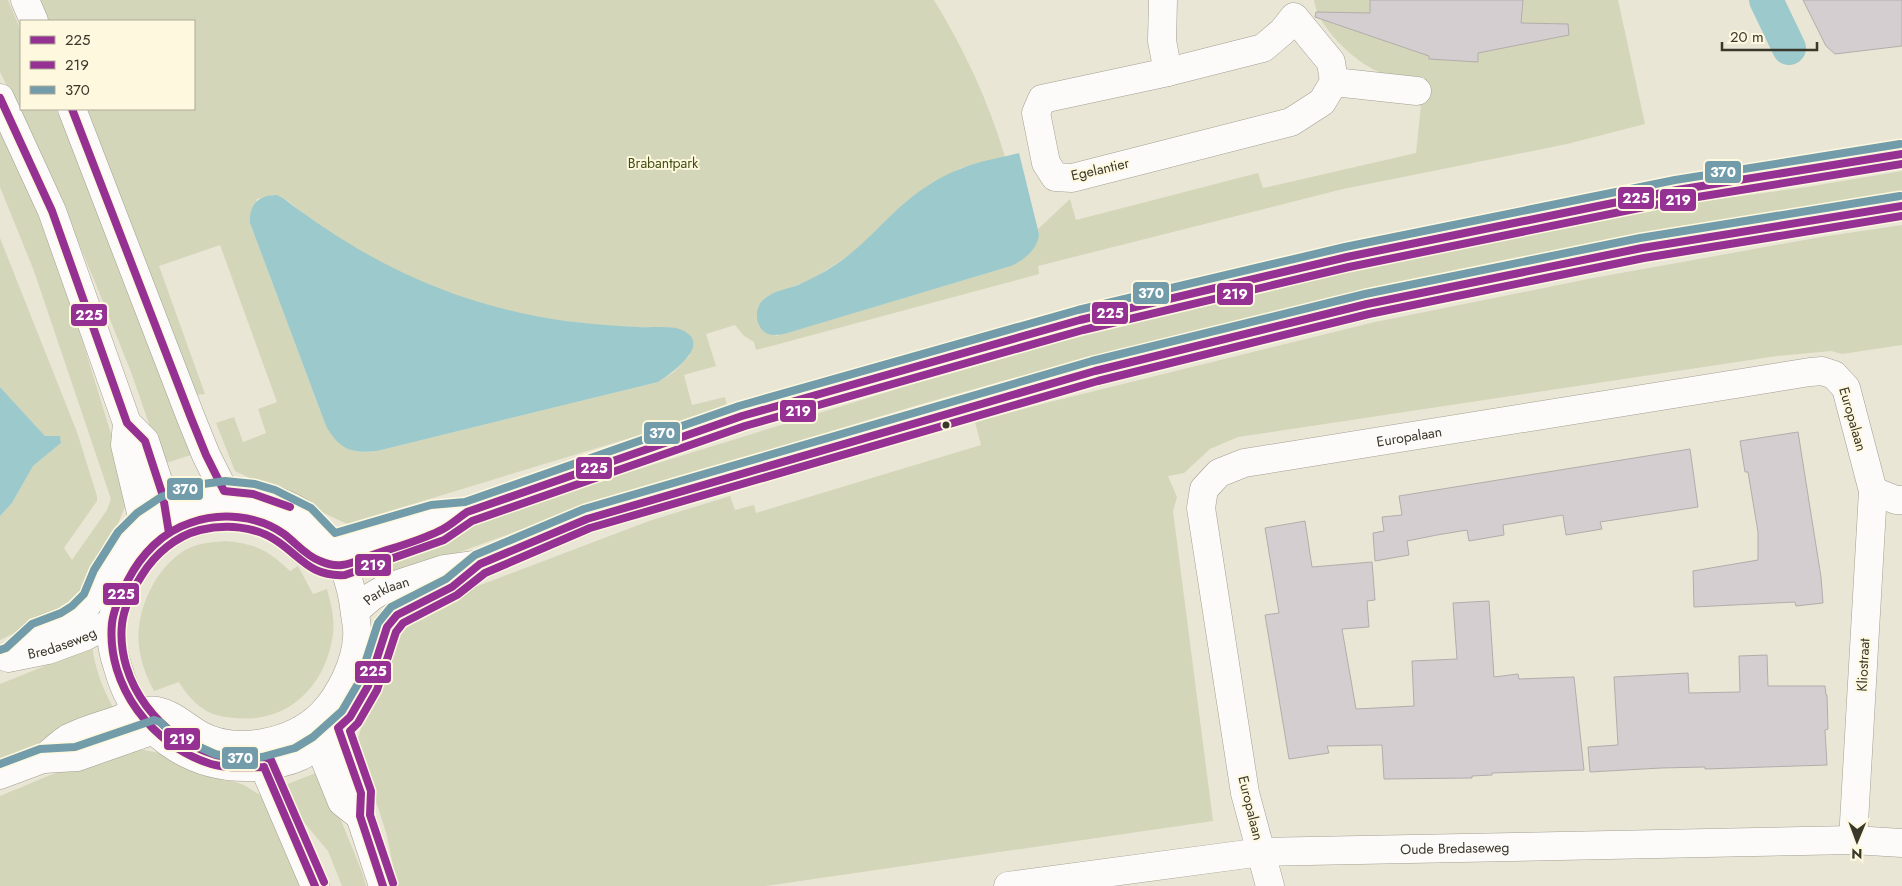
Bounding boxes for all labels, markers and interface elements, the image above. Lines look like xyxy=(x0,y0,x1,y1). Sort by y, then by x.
legend xyxy=(20,20,195,110)
scale bar xyxy=(1722,20,1817,52)
text: 20 m xyxy=(1730,26,1764,48)
text: 225 xyxy=(65,29,91,51)
text: 219 xyxy=(65,54,89,76)
text: 370 xyxy=(65,79,90,101)
park label: Brabantpark xyxy=(628,153,699,173)
street label: Egelantier xyxy=(1069,153,1131,185)
line badge: 370 xyxy=(1704,160,1742,184)
text: 370 xyxy=(1710,162,1736,182)
line badge: 225 xyxy=(1617,186,1655,210)
text: 225 xyxy=(1622,188,1650,208)
line badge: 219 xyxy=(1659,188,1697,212)
text: 219 xyxy=(1665,190,1691,210)
line badge: 370 xyxy=(1132,281,1170,305)
line badge: 219 xyxy=(1216,282,1254,306)
text: 370 xyxy=(1138,283,1164,303)
text: 219 xyxy=(1222,284,1248,304)
line badge: 225 xyxy=(1091,301,1129,325)
line badge: 225 xyxy=(70,303,108,327)
text: 225 xyxy=(1096,303,1124,323)
text: 225 xyxy=(75,305,103,325)
street label: Europalaan xyxy=(1834,384,1872,454)
line badge: 219 xyxy=(779,399,817,423)
text: 219 xyxy=(785,401,811,421)
unlabelled marker xyxy=(941,420,951,430)
line badge: 370 xyxy=(643,421,681,445)
street label: Europalaan xyxy=(1375,421,1443,452)
text: 370 xyxy=(649,423,675,443)
line badge: 225 xyxy=(575,456,613,480)
text: 225 xyxy=(580,458,608,478)
line badge: 370 xyxy=(166,477,204,501)
text: 370 xyxy=(172,479,198,499)
line badge: 219 xyxy=(354,553,392,577)
text: 219 xyxy=(360,555,386,575)
street label: Parklaan xyxy=(359,571,412,610)
line badge: 225 xyxy=(102,582,140,606)
text: 225 xyxy=(107,584,135,604)
street label: Bredaseweg xyxy=(26,622,100,664)
street label: Kliostraat xyxy=(1852,637,1874,692)
line badge: 225 xyxy=(354,660,392,684)
text: 225 xyxy=(359,661,387,681)
line badge: 219 xyxy=(163,727,201,751)
text: 219 xyxy=(169,729,195,749)
line badge: 370 xyxy=(221,746,259,770)
text: 370 xyxy=(227,748,253,768)
street label: Europalaan xyxy=(1233,774,1269,842)
north arrow xyxy=(1832,816,1882,866)
street label: Oude Bredaseweg xyxy=(1400,837,1510,859)
text: N xyxy=(1851,844,1863,864)

